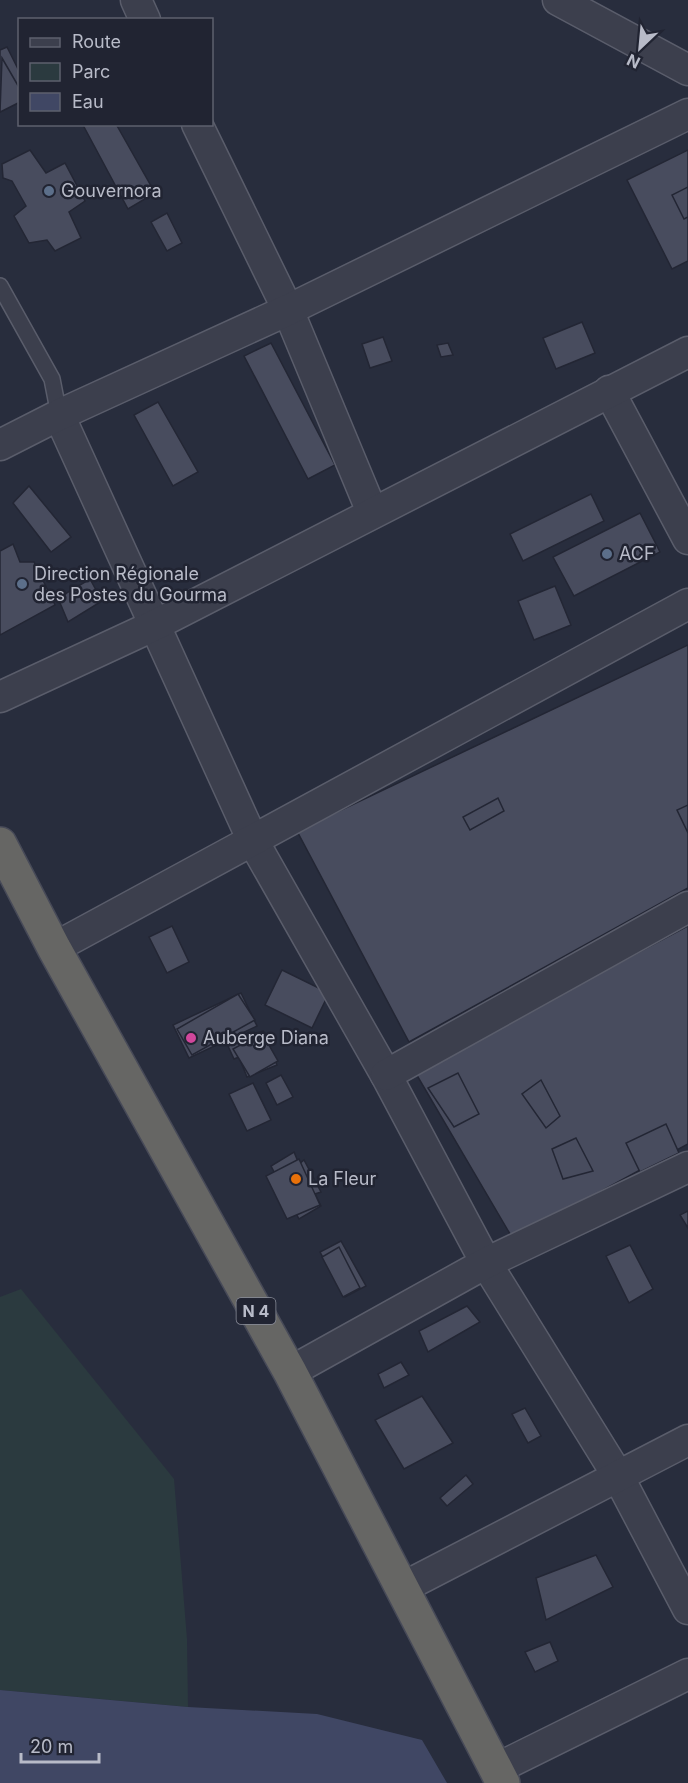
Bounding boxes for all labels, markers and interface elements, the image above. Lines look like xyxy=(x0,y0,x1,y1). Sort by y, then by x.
legend xyxy=(18,18,213,126)
north arrow xyxy=(610,18,670,78)
text: Route xyxy=(72,31,121,52)
text: N xyxy=(624,50,643,73)
text: Parc xyxy=(72,61,110,82)
text: Eau xyxy=(72,91,104,112)
place label: Gouvernora xyxy=(61,180,162,201)
marker: Gouvernora xyxy=(42,184,56,198)
place label: ACF xyxy=(619,543,655,564)
marker: ACF xyxy=(600,547,614,561)
place label: Direction Régionale des Postes du Gourma xyxy=(34,563,227,605)
marker: Direction Régionale des Postes du Gourma xyxy=(15,577,29,591)
place label: Auberge Diana xyxy=(203,1027,329,1048)
marker: Auberge Diana xyxy=(184,1031,198,1045)
place label: La Fleur xyxy=(308,1168,376,1189)
marker: La Fleur xyxy=(289,1172,303,1186)
road number: N 4 xyxy=(236,1298,276,1324)
scale bar xyxy=(21,1726,99,1764)
text: 20 m xyxy=(30,1736,73,1757)

